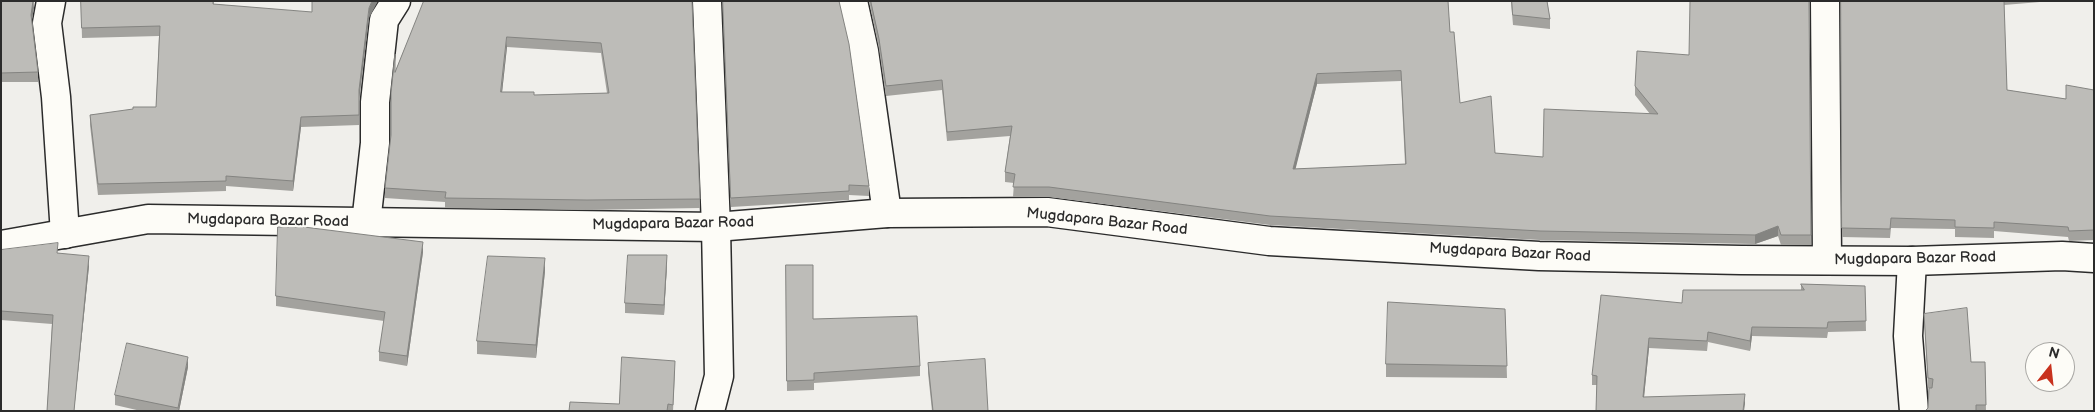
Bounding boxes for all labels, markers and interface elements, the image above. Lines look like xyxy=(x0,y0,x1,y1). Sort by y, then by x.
street label: Mugdapara Bazar Road xyxy=(1026,205,1188,239)
street label: Mugdapara Bazar Road xyxy=(187,211,349,231)
street label: Mugdapara Bazar Road xyxy=(592,214,754,234)
street label: Mugdapara Bazar Road xyxy=(1429,240,1591,266)
street label: Mugdapara Bazar Road xyxy=(1834,249,1996,269)
north arrow xyxy=(2025,342,2075,392)
text: N xyxy=(2047,343,2061,363)

